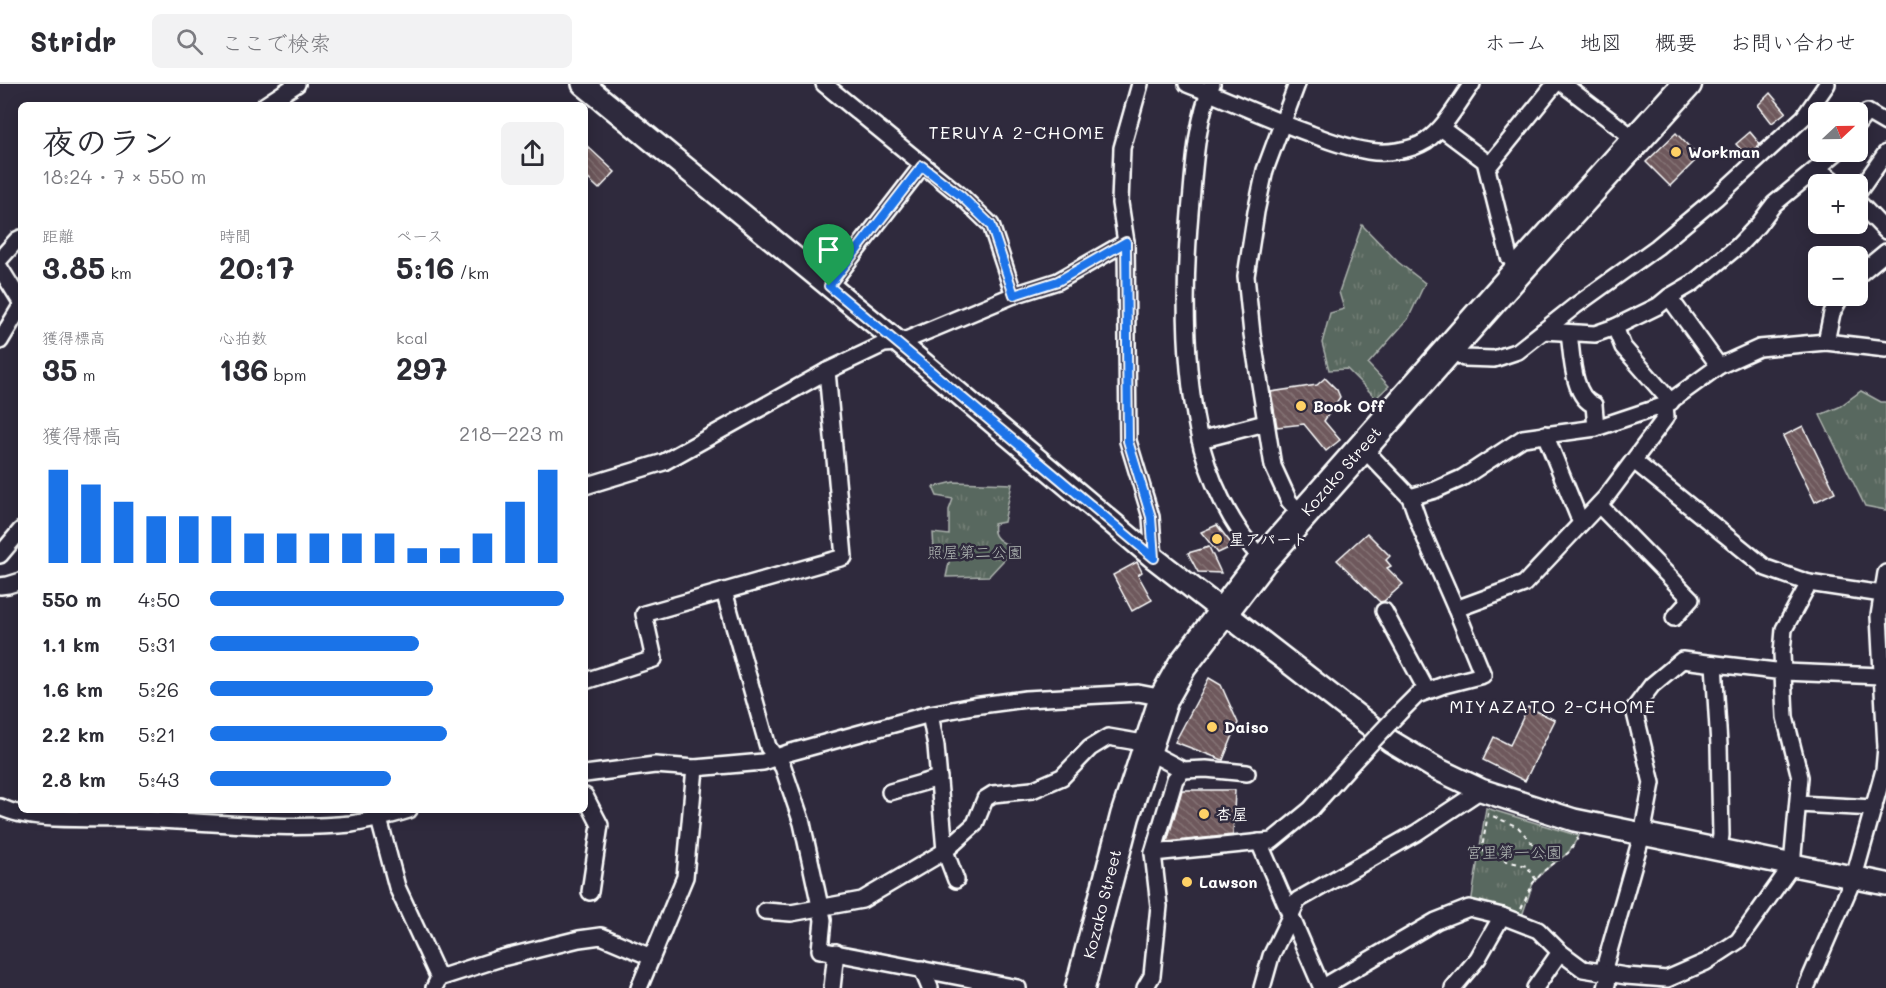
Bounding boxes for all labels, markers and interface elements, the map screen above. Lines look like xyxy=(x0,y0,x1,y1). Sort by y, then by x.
search box xyxy=(152,14,572,68)
text: Stridr xyxy=(30,23,116,59)
icon: search xyxy=(173,25,206,58)
text: ここで検索 xyxy=(221,28,331,57)
text: ホーム xyxy=(1485,28,1547,55)
text: 地図 xyxy=(1580,28,1622,55)
text: 概要 xyxy=(1655,28,1697,55)
text: お問い合わせ xyxy=(1730,28,1856,55)
north arrow xyxy=(1808,102,1868,162)
map controls xyxy=(1808,102,1868,306)
text: 夜のラン xyxy=(42,119,174,162)
district label: TERUYA 2-CHOME xyxy=(928,120,1106,144)
button: share xyxy=(501,122,564,185)
place label: Workman xyxy=(1688,141,1760,162)
marker: Workman xyxy=(1669,145,1683,159)
text: 18:24 · 7 × 550 m xyxy=(42,163,206,189)
button: + xyxy=(1808,174,1868,234)
pin xyxy=(803,224,854,286)
text: 距離 xyxy=(42,225,74,246)
text: 時間 xyxy=(219,225,251,246)
text: ペース xyxy=(396,225,443,246)
icon: arrive xyxy=(812,233,845,266)
button: − xyxy=(1808,246,1868,306)
text: 3.85 xyxy=(42,247,105,287)
text: 20:17 xyxy=(219,247,295,287)
text: 5:16 xyxy=(396,247,454,287)
text: km xyxy=(105,262,132,283)
text: /km xyxy=(454,262,489,283)
text: 獲得標高 xyxy=(42,327,106,348)
text: 心拍数 xyxy=(219,327,267,348)
text: kcal xyxy=(396,327,428,348)
text: 297 xyxy=(396,348,448,388)
text: 35 xyxy=(42,349,78,389)
text: 136 xyxy=(219,349,268,389)
text: m xyxy=(78,364,95,385)
text: bpm xyxy=(268,364,306,385)
place label: Book Off xyxy=(1313,395,1385,416)
marker: Book Off xyxy=(1294,399,1308,413)
text: 218–223 m xyxy=(459,420,564,446)
street label: Kozako Street xyxy=(1296,421,1385,520)
text: 獲得標高 xyxy=(42,422,122,448)
place label: 星アパート xyxy=(1229,528,1308,549)
marker: 星アパート xyxy=(1210,532,1224,546)
park label: 照屋第二公園 xyxy=(927,541,1023,562)
text: 550 m xyxy=(42,586,101,612)
text: 4:50 xyxy=(138,586,180,612)
text: 1.1 km xyxy=(42,631,100,657)
text: 5:31 xyxy=(138,631,177,657)
text: 1.6 km xyxy=(42,676,103,702)
text: 5:26 xyxy=(138,676,179,702)
district label: MIYAZATO 2-CHOME xyxy=(1449,694,1657,718)
place label: Daiso xyxy=(1224,716,1269,737)
marker: Daiso xyxy=(1205,720,1219,734)
text: 2.2 km xyxy=(42,721,104,747)
text: 5:21 xyxy=(138,721,176,747)
text: 2.8 km xyxy=(42,766,106,792)
text: 5:43 xyxy=(138,766,179,792)
place label: 杏屋 xyxy=(1216,803,1248,824)
marker: 杏屋 xyxy=(1197,807,1211,821)
park label: 宮里第一公園 xyxy=(1466,841,1562,862)
street label: Kozako Street xyxy=(1078,847,1125,961)
place label: Lawson xyxy=(1199,871,1257,892)
marker: Lawson xyxy=(1180,875,1194,889)

